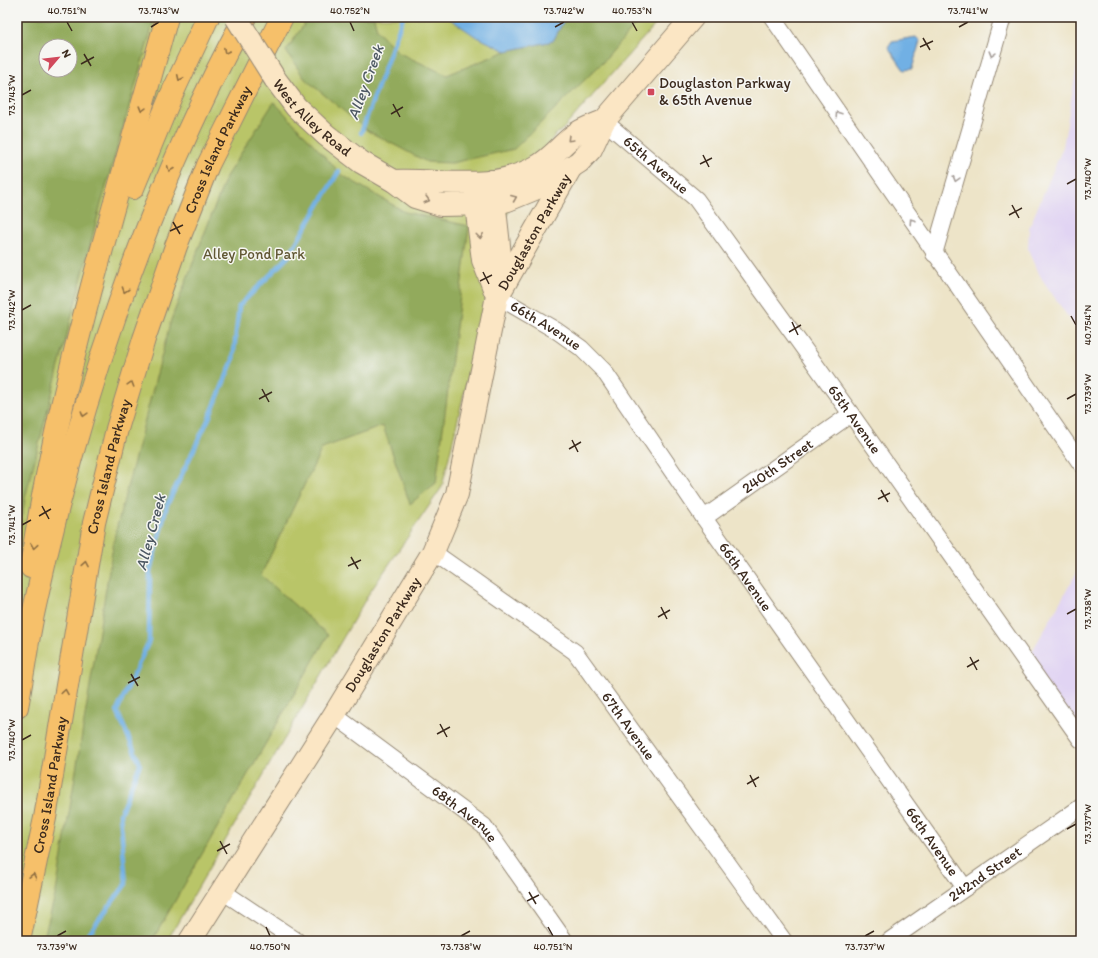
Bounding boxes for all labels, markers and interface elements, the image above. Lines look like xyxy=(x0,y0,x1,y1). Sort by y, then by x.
text: 40.751°N xyxy=(47,4,87,17)
text: 73.743°W xyxy=(139,4,180,17)
text: 40.752°N xyxy=(330,4,370,17)
text: 73.742°W xyxy=(544,4,585,17)
text: 40.753°N xyxy=(612,4,652,17)
text: 73.741°W xyxy=(948,4,988,17)
north arrow xyxy=(38,38,78,78)
water label: Alley Creek xyxy=(343,41,388,122)
text: N xyxy=(59,47,74,60)
one-way arrow xyxy=(223,47,231,54)
one-way arrow xyxy=(988,51,997,58)
one-way arrow xyxy=(177,73,185,81)
text: 73.743°W xyxy=(5,74,18,115)
place label: Douglaston Parkway & 65th Avenue xyxy=(659,74,791,109)
street label: West Alley Road xyxy=(269,75,355,160)
street label: Cross Island Parkway xyxy=(181,83,255,216)
marker: Douglaston Parkway & 65th Avenue xyxy=(646,87,656,97)
one-way arrow xyxy=(138,105,147,112)
one-way arrow xyxy=(836,111,843,118)
street label: 65th Avenue xyxy=(619,132,692,198)
one-way arrow xyxy=(567,135,575,142)
text: 73.740°W xyxy=(1081,158,1094,200)
one-way arrow xyxy=(167,165,175,172)
street label: Douglaston Parkway xyxy=(494,170,575,294)
one-way arrow xyxy=(952,175,961,182)
one-way arrow xyxy=(510,194,517,202)
one-way arrow xyxy=(424,196,430,204)
one-way arrow xyxy=(910,219,917,226)
one-way arrow xyxy=(475,233,484,239)
park label: Alley Pond Park xyxy=(203,245,305,263)
one-way arrow xyxy=(121,287,129,294)
text: 73.742°W xyxy=(5,289,18,330)
street label: 66th Avenue xyxy=(507,297,585,354)
text: 40.754°N xyxy=(1081,304,1094,345)
text: 73.739°W xyxy=(1081,374,1094,414)
one-way arrow xyxy=(126,380,135,387)
street label: 65th Avenue xyxy=(824,381,885,457)
street label: Cross Island Parkway xyxy=(83,397,135,536)
one-way arrow xyxy=(80,410,89,417)
street label: 240th Street xyxy=(738,435,817,497)
water label: Alley Creek xyxy=(131,491,170,572)
text: 73.741°W xyxy=(5,505,18,545)
street label: 66th Avenue xyxy=(715,539,776,615)
one-way arrow xyxy=(30,543,39,549)
one-way arrow xyxy=(82,561,90,567)
street label: Douglaston Parkway xyxy=(341,574,425,696)
text: 73.738°W xyxy=(1081,588,1094,629)
street label: 67th Avenue xyxy=(598,688,659,764)
one-way arrow xyxy=(60,689,69,695)
street label: Cross Island Parkway xyxy=(29,715,71,855)
text: 73.740°W xyxy=(5,719,18,761)
street label: 68th Avenue xyxy=(428,781,502,846)
street label: 66th Avenue xyxy=(902,803,963,879)
text: 73.737°W xyxy=(1081,804,1094,844)
street label: 242nd Street xyxy=(945,842,1025,906)
one-way arrow xyxy=(28,872,36,879)
text: 73.739°W xyxy=(37,940,77,953)
text: 40.750°N xyxy=(250,940,291,953)
text: 73.738°W xyxy=(441,940,482,953)
text: 40.751°N xyxy=(533,940,573,953)
text: 73.737°W xyxy=(845,940,885,953)

